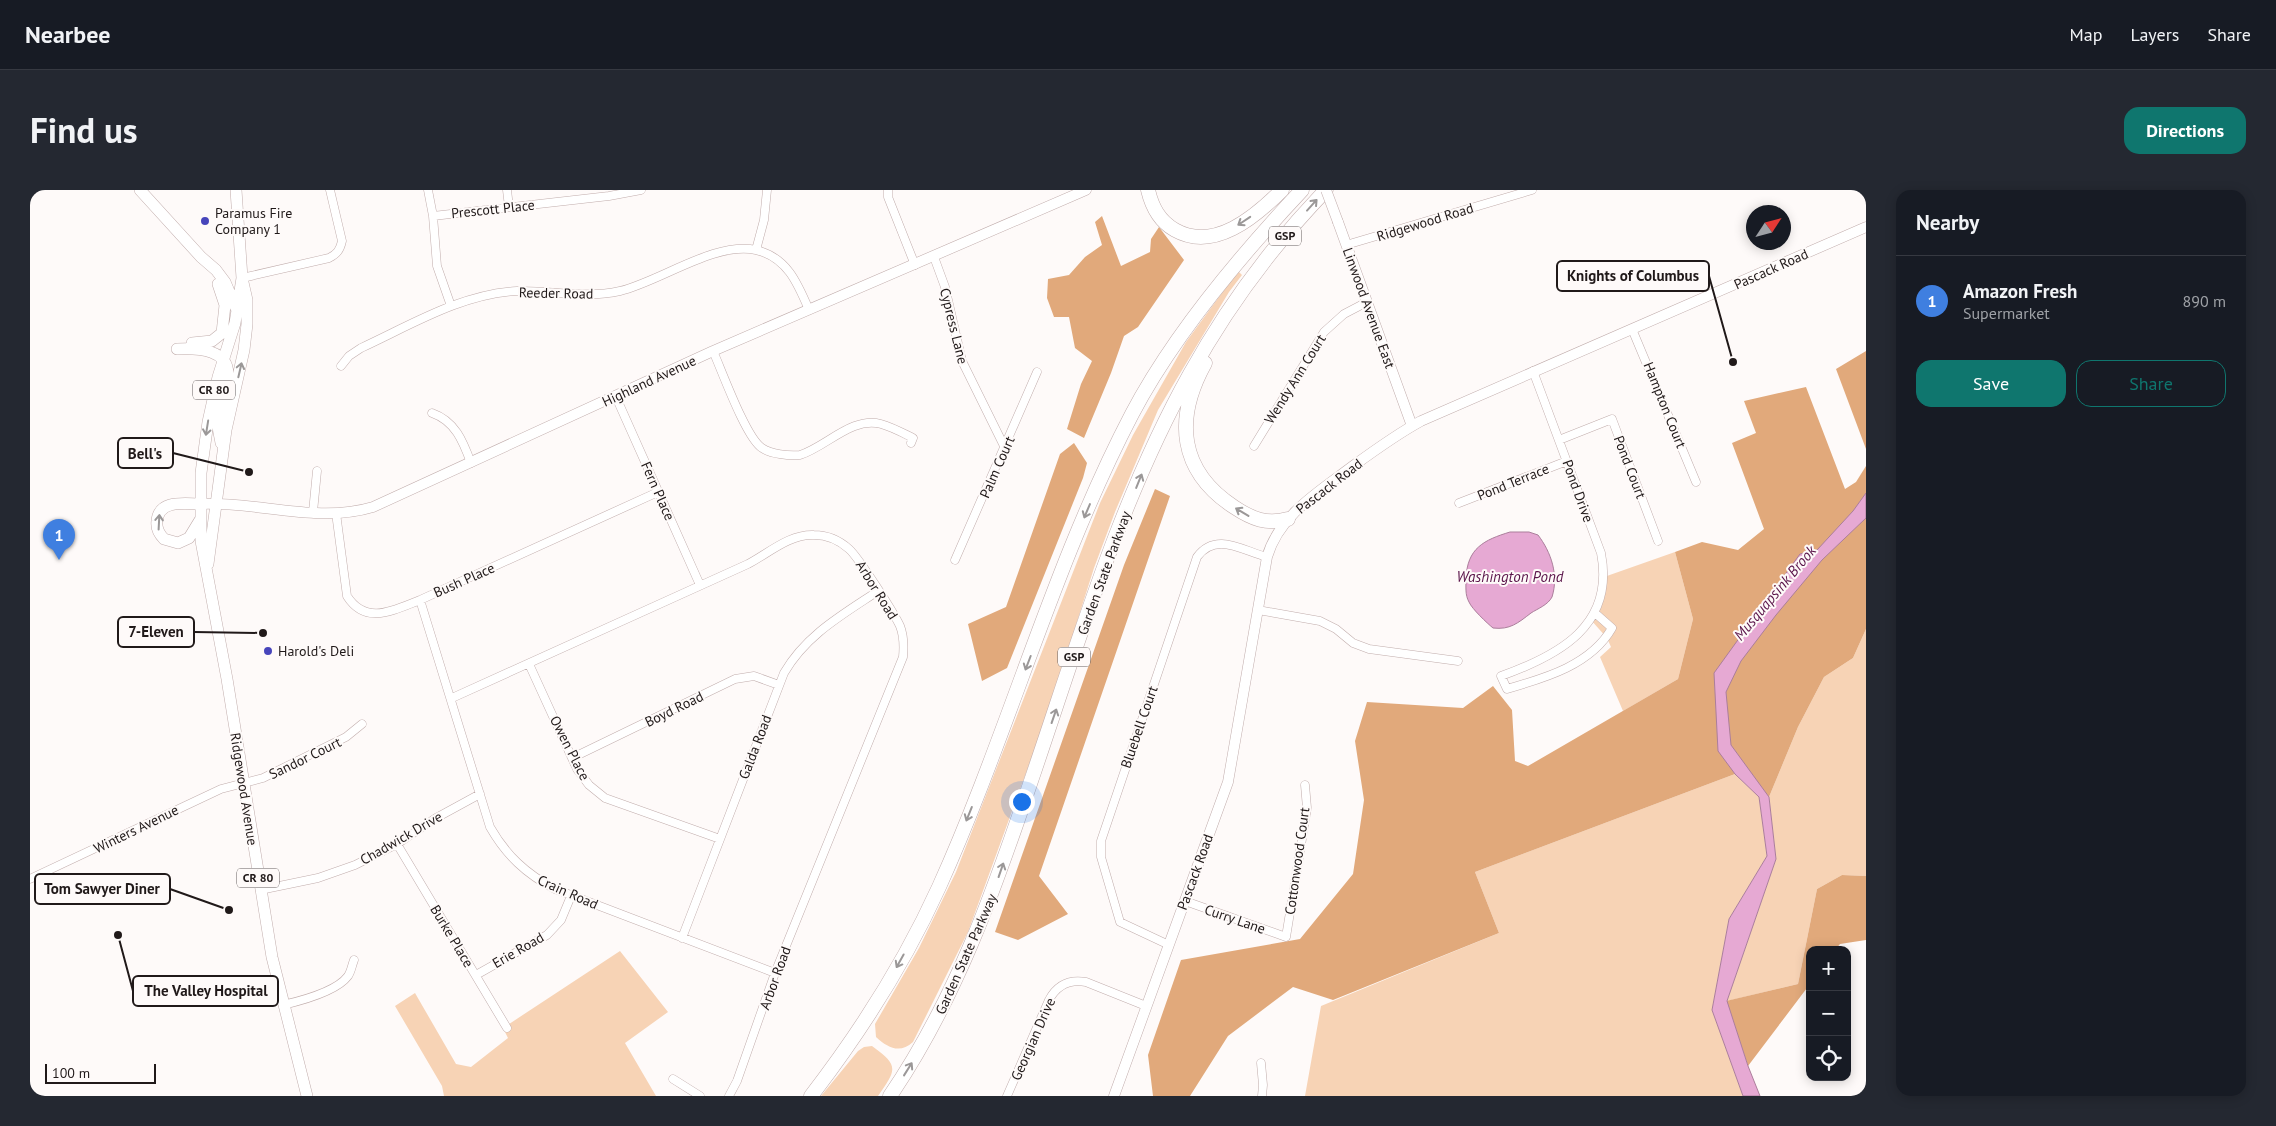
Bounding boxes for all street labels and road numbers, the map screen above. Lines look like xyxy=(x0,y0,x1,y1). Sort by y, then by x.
street label: Prescott Place xyxy=(450,196,536,222)
street label: Ridgewood Road xyxy=(1374,199,1476,245)
road number: GSP xyxy=(1269,226,1301,246)
street label: Linwood Avenue East xyxy=(1339,245,1399,371)
street label: Pascack Road xyxy=(1731,245,1811,293)
street label: Reeder Road xyxy=(519,283,593,303)
street label: Cypress Lane xyxy=(936,286,972,366)
street label: Wendy Ann Court xyxy=(1260,331,1330,427)
street label: Highland Avenue xyxy=(599,351,699,411)
street label: Hampton Court xyxy=(1640,359,1691,451)
road number: CR 80 xyxy=(193,380,235,400)
street label: Palm Court xyxy=(975,433,1019,501)
street label: Pond Court xyxy=(1610,433,1650,501)
street label: Pascack Road xyxy=(1292,454,1366,518)
street label: Pond Drive xyxy=(1558,457,1598,525)
street label: Fern Place xyxy=(637,459,679,523)
street label: Pond Terrace xyxy=(1474,459,1552,505)
street label: Garden State Parkway xyxy=(1073,508,1135,637)
street label: Arbor Road xyxy=(852,557,902,623)
street label: Bush Place xyxy=(431,559,497,601)
road number: GSP xyxy=(1058,648,1090,667)
street label: Bluebell Court xyxy=(1116,683,1162,771)
street label: Boyd Road xyxy=(642,687,706,731)
street label: Galda Road xyxy=(735,712,775,782)
street label: Owen Place xyxy=(546,713,594,783)
street label: Ridgewood Avenue xyxy=(226,731,262,847)
street label: Sandor Court xyxy=(266,733,344,783)
street label: Winters Avenue xyxy=(91,801,181,857)
street label: Cottonwood Court xyxy=(1281,806,1313,916)
street label: Chadwick Drive xyxy=(357,807,445,869)
street label: Pascack Road xyxy=(1173,832,1217,912)
road number: CR 80 xyxy=(237,868,279,888)
street label: Crain Road xyxy=(535,871,601,913)
street label: Garden State Parkway xyxy=(931,890,1001,1017)
street label: Curry Lane xyxy=(1202,900,1268,938)
street label: Burke Place xyxy=(426,901,478,971)
street label: Erie Road xyxy=(489,928,547,972)
street label: Arbor Road xyxy=(755,944,795,1012)
street label: Georgian Drive xyxy=(1007,995,1059,1083)

